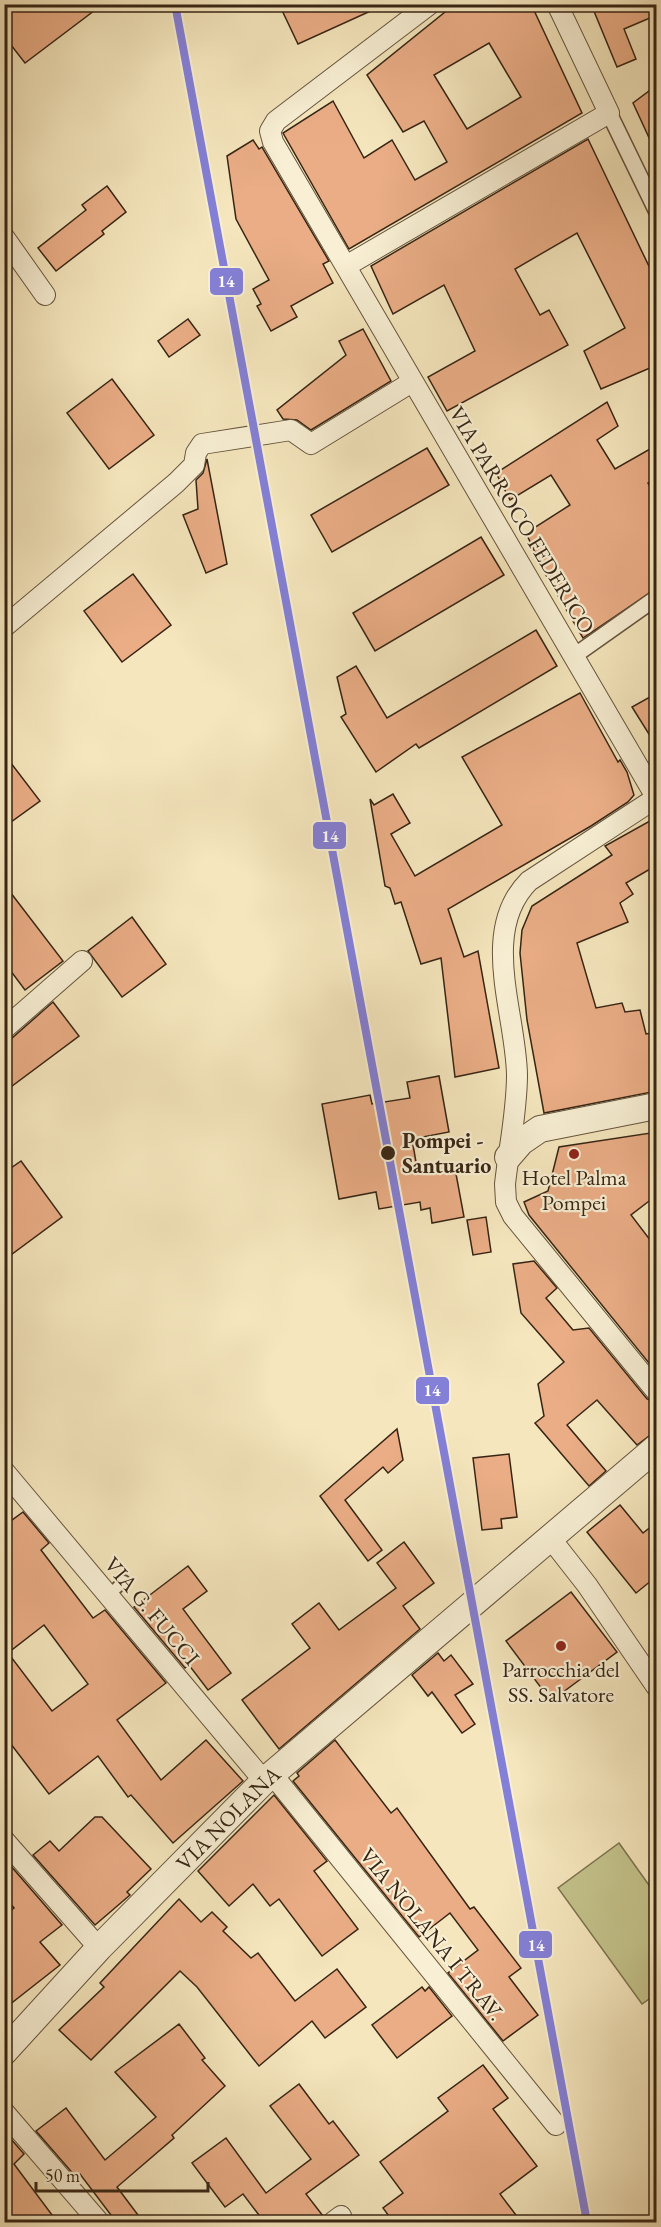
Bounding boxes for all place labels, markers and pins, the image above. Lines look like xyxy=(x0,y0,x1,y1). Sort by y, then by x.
place label: Pompei - Santuario xyxy=(402,1126,491,1180)
marker: Pompei - Santuario xyxy=(379,1144,397,1162)
marker: Hotel Palma Pompei xyxy=(567,1147,581,1161)
place label: Hotel Palma Pompei xyxy=(522,1163,627,1217)
marker: Parrocchia del SS. Salvatore xyxy=(554,1639,568,1653)
place label: Parrocchia del SS. Salvatore xyxy=(502,1655,620,1709)

